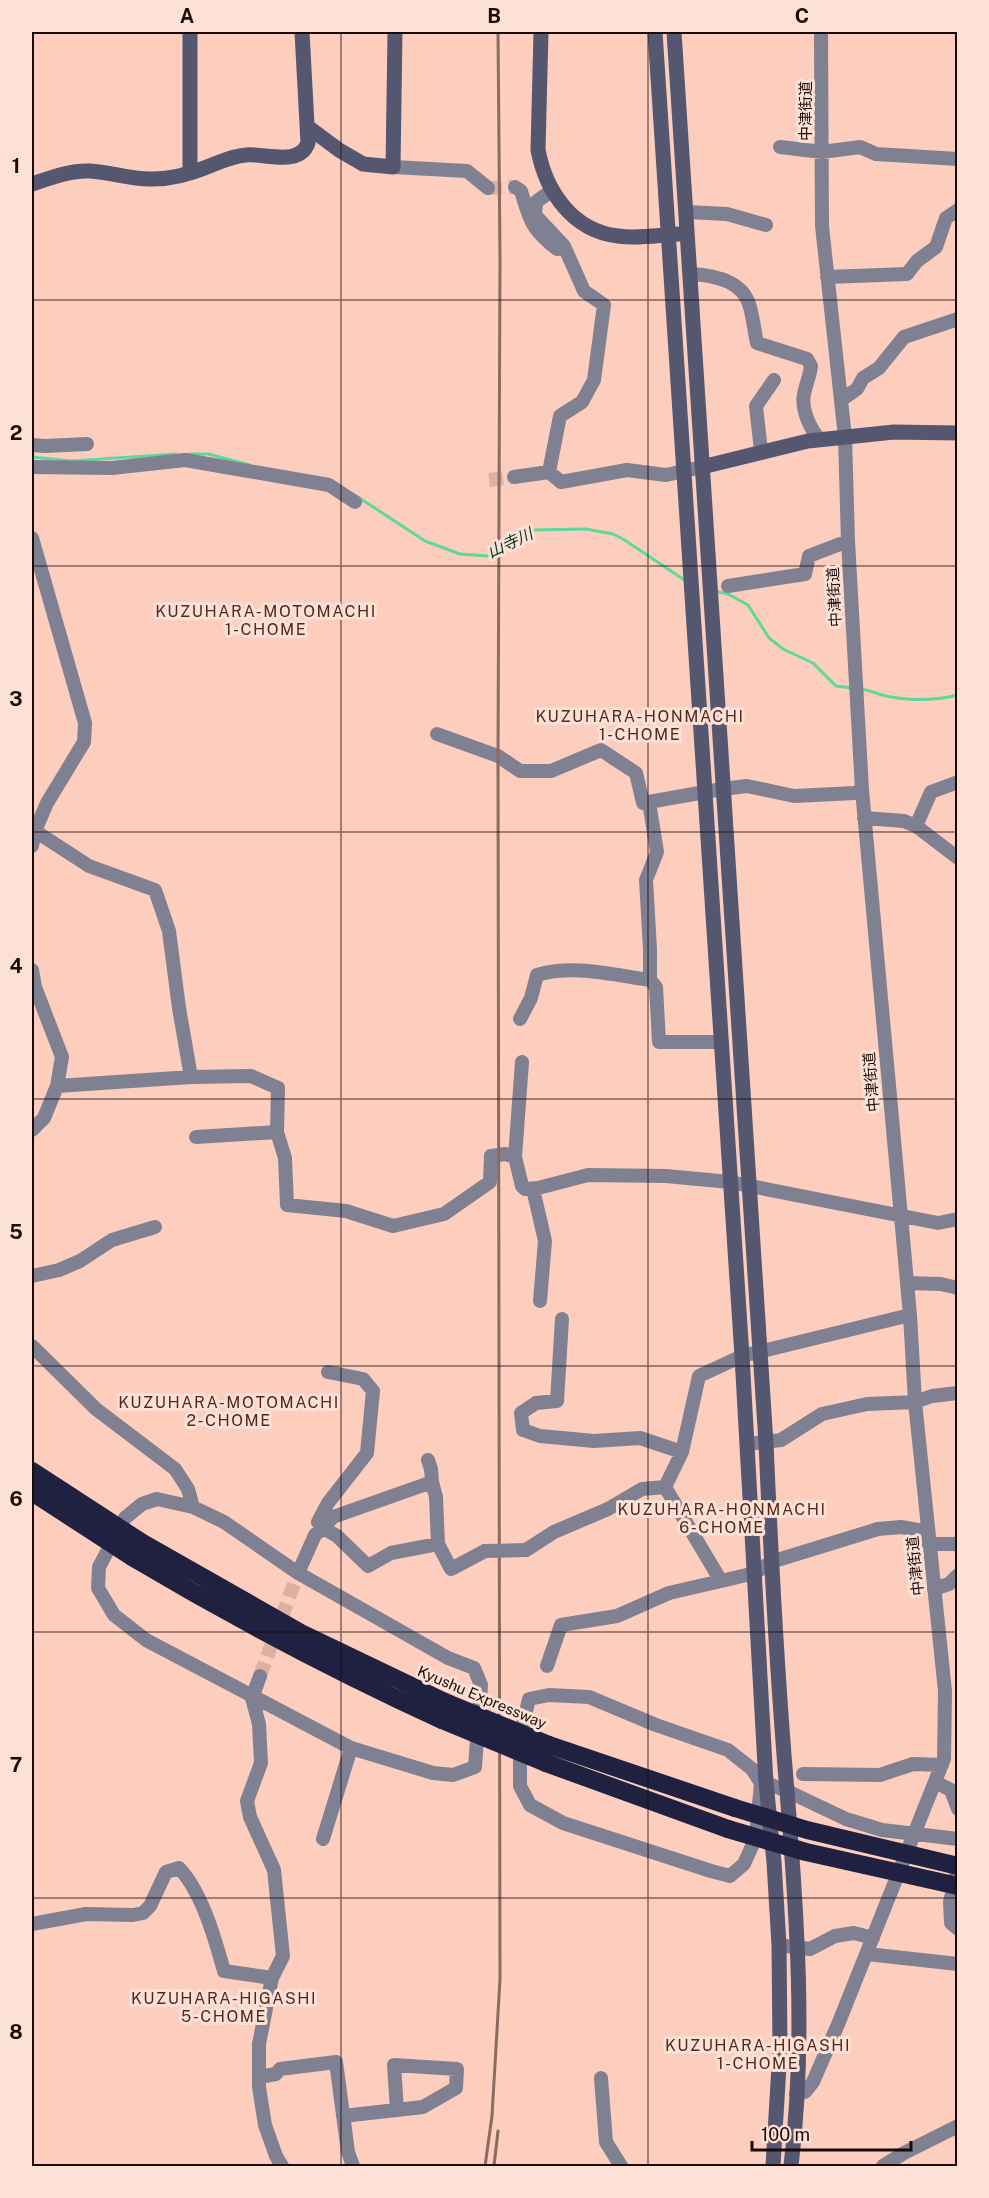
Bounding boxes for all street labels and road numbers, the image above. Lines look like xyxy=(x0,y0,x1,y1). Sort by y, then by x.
street label: 中津街道 xyxy=(797,81,814,141)
street label: 中津街道 xyxy=(824,567,844,627)
street label: 中津街道 xyxy=(860,1051,882,1113)
street label: 中津街道 xyxy=(903,1535,927,1597)
street label: Kyushu Expressway xyxy=(415,1662,549,1732)

